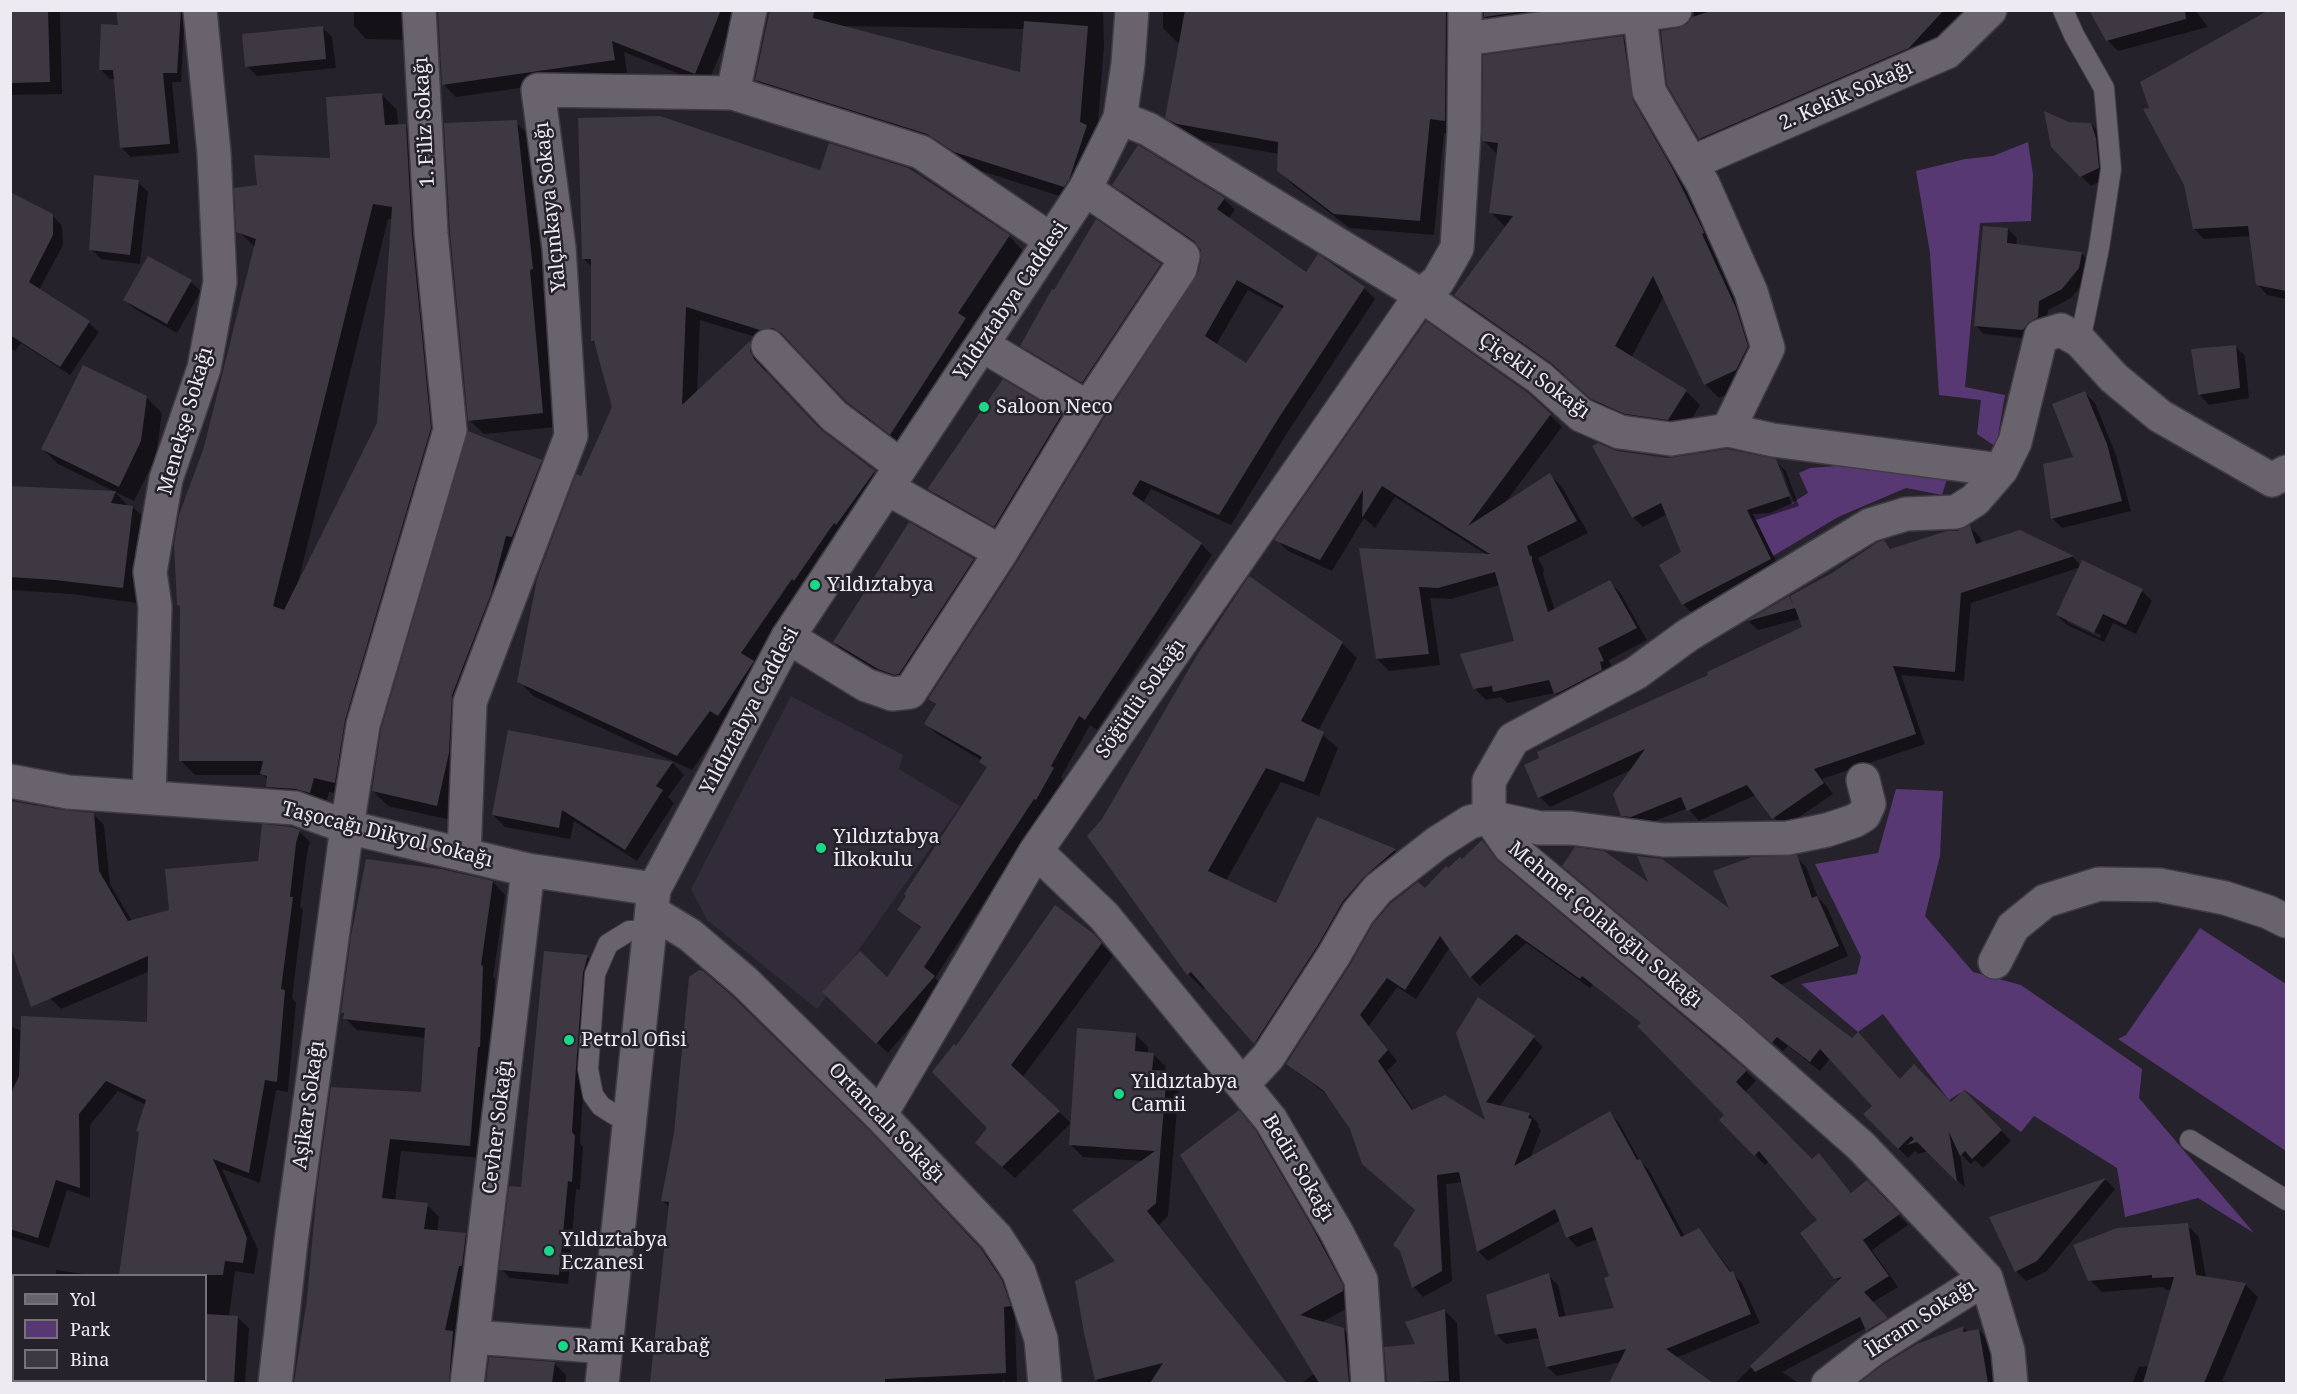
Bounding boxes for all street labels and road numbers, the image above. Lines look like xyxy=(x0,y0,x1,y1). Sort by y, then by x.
street label: 1. Filiz Sokağı xyxy=(410,56,440,188)
street label: 2. Kekik Sokağı xyxy=(1776,56,1916,136)
street label: Yalçınkaya Sokağı xyxy=(530,121,572,293)
street label: Yıldıztabya Caddesi xyxy=(949,217,1073,385)
street label: Çiçekli Sokağı xyxy=(1474,328,1594,424)
street label: Menekşe Sokağı xyxy=(153,345,219,497)
street label: Yıldıztabya Caddesi xyxy=(696,623,804,799)
street label: Söğütlü Sokağı xyxy=(1091,635,1191,763)
street label: Taşocağı Dikyol Sokağı xyxy=(279,797,495,873)
street label: Mehmet Çolakoğlu Sokağı xyxy=(1503,837,1707,1013)
street label: Aşikar Sokağı xyxy=(288,1039,330,1171)
street label: Cevher Sokağı xyxy=(478,1058,518,1196)
street label: Ortancalı Sokağı xyxy=(823,1058,949,1188)
street label: Bedir Sokağı xyxy=(1257,1111,1339,1225)
street label: İkram Sokağı xyxy=(1862,1275,1980,1363)

